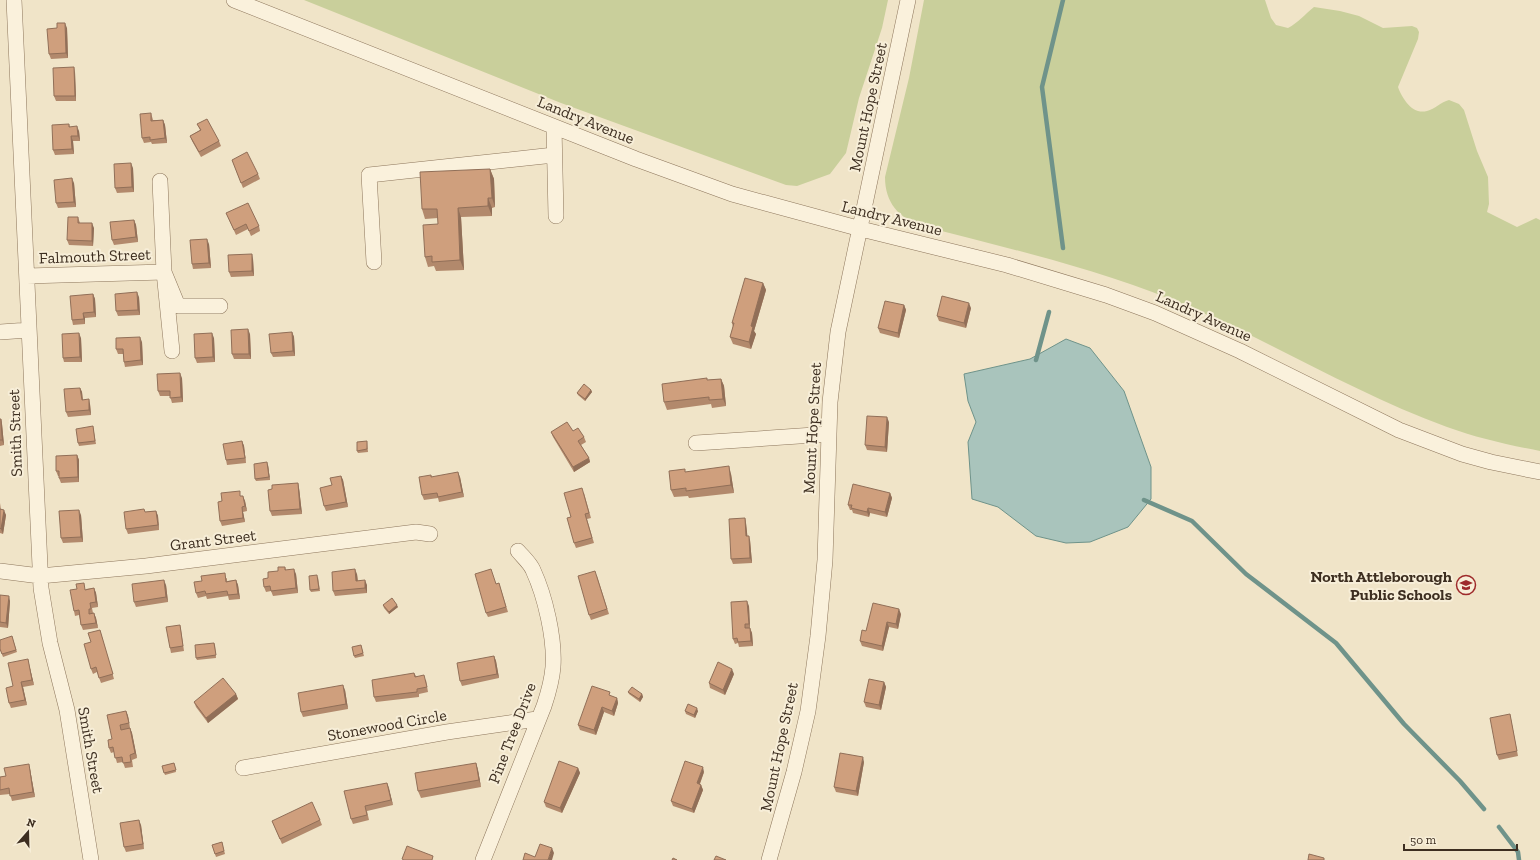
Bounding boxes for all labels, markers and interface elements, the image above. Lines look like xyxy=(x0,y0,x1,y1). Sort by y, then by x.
street label: Mount Hope Street xyxy=(845,41,891,173)
street label: Landry Avenue xyxy=(535,92,637,148)
street label: Landry Avenue xyxy=(840,196,944,240)
street label: Falmouth Street xyxy=(39,245,151,267)
street label: Landry Avenue xyxy=(1153,286,1255,346)
street label: Mount Hope Street xyxy=(799,362,825,494)
street label: Smith Street xyxy=(4,389,26,477)
street label: Grant Street xyxy=(169,525,257,555)
place label: North Attleborough Public Schools xyxy=(1310,567,1453,604)
school or university icon: North Attleborough Public Schools xyxy=(1455,574,1477,596)
street label: Pine Tree Drive xyxy=(484,680,540,786)
street label: Mount Hope Street xyxy=(756,681,802,813)
street label: Smith Street xyxy=(74,705,108,795)
street label: Stonewood Circle xyxy=(326,705,448,745)
north arrow xyxy=(8,812,48,852)
text: N xyxy=(25,816,38,831)
scale bar xyxy=(1404,826,1517,852)
text: 50 m xyxy=(1410,833,1437,847)

